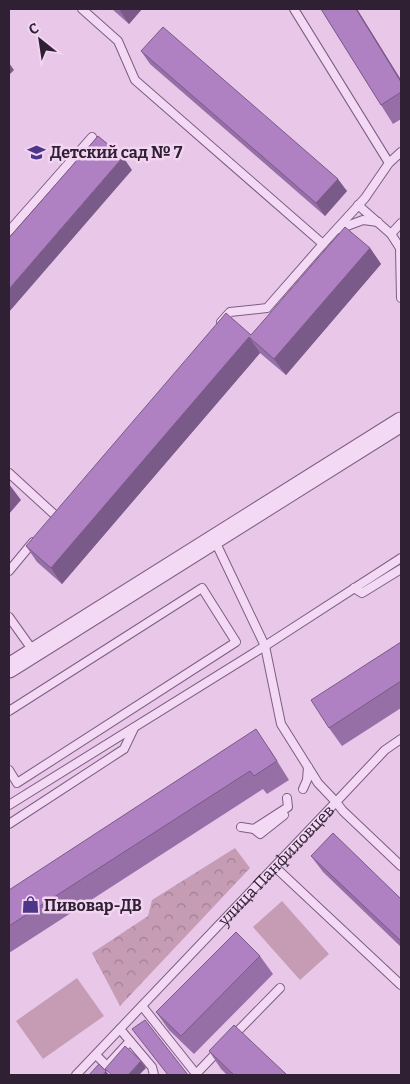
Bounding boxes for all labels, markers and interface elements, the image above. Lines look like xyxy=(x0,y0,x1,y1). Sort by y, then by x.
north arrow xyxy=(15,15,65,65)
text: С xyxy=(26,20,42,39)
school or university icon: Детский сад № 7 xyxy=(26,142,46,162)
place label: Детский сад № 7 xyxy=(50,143,183,162)
street label: улица Панфиловцев xyxy=(213,801,338,930)
shop icon: Пивовар-ДВ xyxy=(20,895,40,915)
place label: Пивовар-ДВ xyxy=(44,896,142,915)

